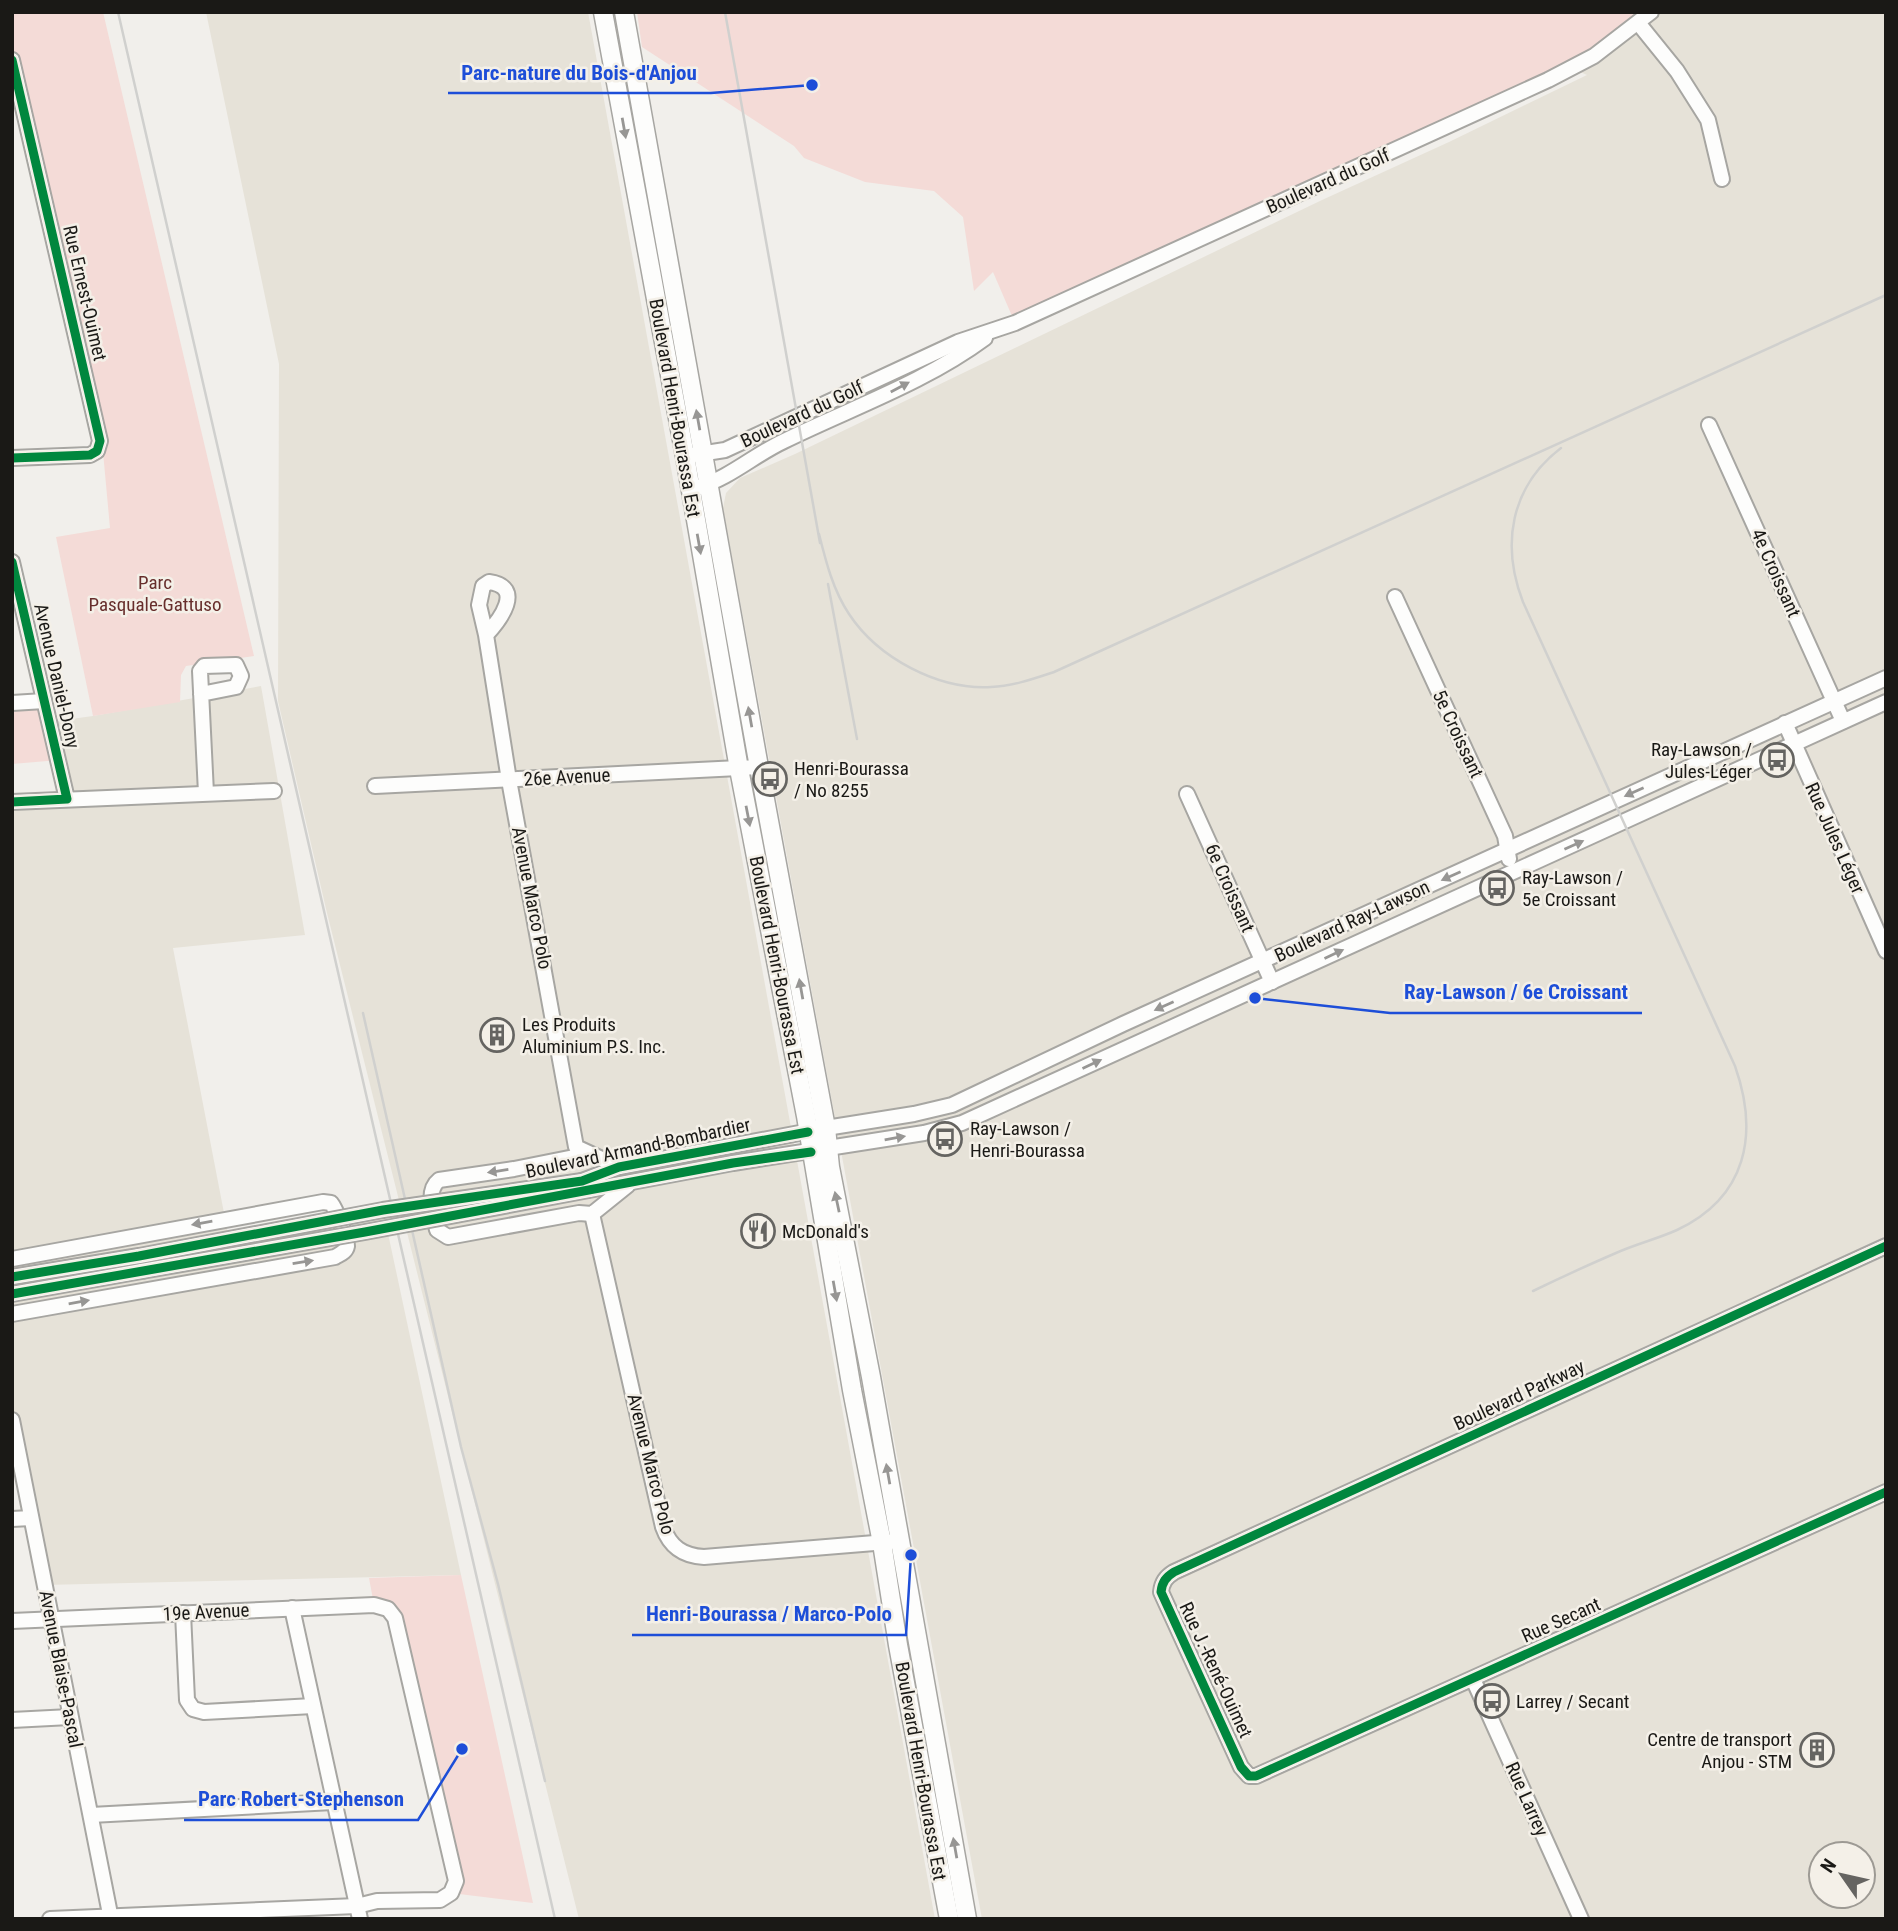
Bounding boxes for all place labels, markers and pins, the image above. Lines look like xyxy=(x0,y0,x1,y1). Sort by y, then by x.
callout: Parc-nature du Bois-d'Anjou xyxy=(448,51,711,93)
place label: Ray-Lawson / Jules-Léger xyxy=(1651,738,1752,783)
bus stop icon: Ray-Lawson / Jules-Léger xyxy=(1758,741,1796,779)
place label: Henri-Bourassa / No 8255 xyxy=(794,757,909,802)
bus stop icon: Henri-Bourassa / No 8255 xyxy=(751,760,789,798)
place label: Ray-Lawson / 5e Croissant xyxy=(1522,866,1623,911)
bus stop icon: Ray-Lawson / 5e Croissant xyxy=(1478,869,1516,907)
callout: Ray-Lawson / 6e Croissant xyxy=(1390,971,1642,1013)
place label: Les Produits Aluminium P.S. Inc. xyxy=(522,1013,666,1058)
building icon: Les Produits Aluminium P.S. Inc. xyxy=(478,1016,516,1054)
place label: Ray-Lawson / Henri-Bourassa xyxy=(970,1117,1085,1162)
bus stop icon: Ray-Lawson / Henri-Bourassa xyxy=(926,1120,964,1158)
restaurant icon: McDonald's xyxy=(739,1212,777,1250)
place label: McDonald's xyxy=(782,1220,869,1243)
callout: Henri-Bourassa / Marco-Polo xyxy=(632,1593,906,1635)
bus stop icon: Larrey / Secant xyxy=(1473,1682,1511,1720)
place label: Larrey / Secant xyxy=(1516,1690,1629,1713)
place label: Centre de transport Anjou - STM xyxy=(1647,1728,1792,1773)
building icon: Centre de transport Anjou - STM xyxy=(1798,1731,1836,1769)
callout: Parc Robert-Stephenson xyxy=(184,1778,418,1820)

